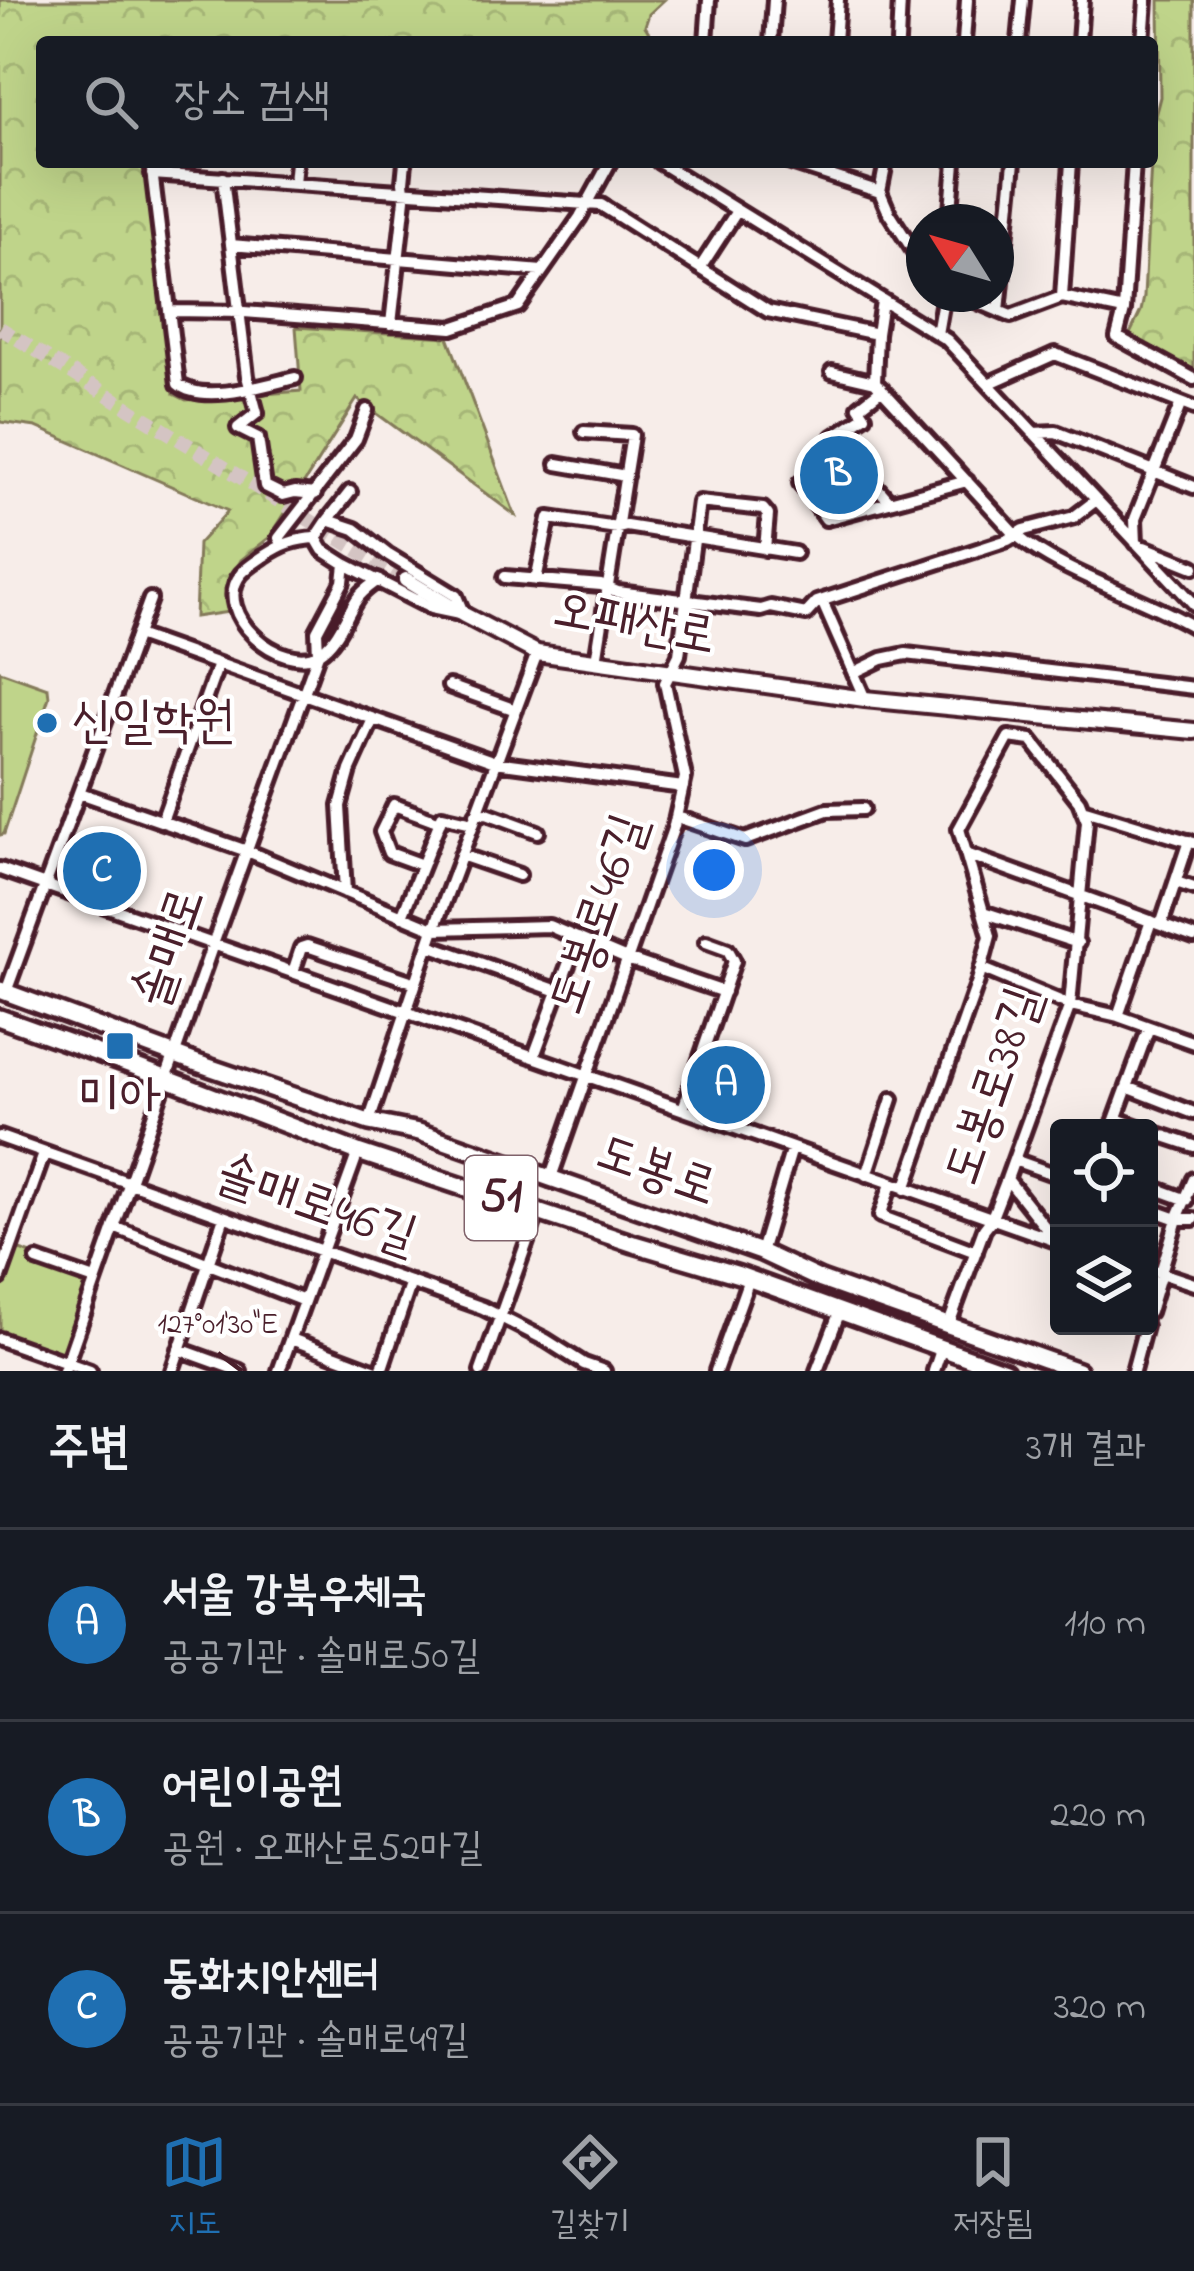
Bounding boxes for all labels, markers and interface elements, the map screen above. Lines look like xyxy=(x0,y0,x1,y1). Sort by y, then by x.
search box xyxy=(36,36,1158,168)
icon: search xyxy=(78,69,144,135)
text: 장소 검색 xyxy=(174,69,330,135)
north arrow xyxy=(906,204,1014,312)
pin: B xyxy=(800,430,878,520)
street label: 오패산로 xyxy=(547,574,721,676)
place label: 신일학원 xyxy=(71,686,235,761)
marker: 신일학원 xyxy=(34,710,60,736)
street label: 도봉로46길 xyxy=(531,805,669,1025)
pin: C xyxy=(63,826,141,916)
your location xyxy=(684,840,744,900)
street label: 솔매로 xyxy=(116,878,226,1018)
street label: 도봉로38길 xyxy=(926,978,1064,1196)
marker: 미아 xyxy=(104,1030,136,1062)
pin: A xyxy=(687,1040,765,1130)
place label: 미아 xyxy=(79,1062,161,1137)
street label: 도봉로 xyxy=(586,1117,726,1227)
map controls xyxy=(1050,1119,1158,1335)
button: locate xyxy=(1050,1119,1158,1227)
street label: 솔매로46길 xyxy=(206,1138,426,1276)
road number: 51 xyxy=(465,1156,537,1240)
button: layers xyxy=(1050,1227,1158,1335)
text: 127°01'30"E xyxy=(157,1304,279,1348)
text: 주변 xyxy=(48,1412,130,1487)
text: 3개 결과 xyxy=(1026,1421,1146,1478)
text: 서울 강북우체국 xyxy=(162,1563,427,1629)
text: A xyxy=(75,1596,99,1653)
text: 110 m xyxy=(1064,1596,1146,1653)
text: 공공기관 · 솔매로50길 xyxy=(162,1629,480,1686)
text: 어린이공원 xyxy=(162,1755,343,1821)
text: B xyxy=(74,1788,100,1845)
text: 220 m xyxy=(1050,1788,1146,1845)
text: 공원 · 오패산로52마길 xyxy=(162,1821,483,1878)
text: 동화치안센터 xyxy=(162,1947,379,2013)
text: C xyxy=(76,1980,98,2037)
text: 320 m xyxy=(1054,1980,1146,2037)
text: 공공기관 · 솔매로49길 xyxy=(162,2013,469,2070)
tab: 지도 xyxy=(161,2129,227,2249)
tab: 길찾기 xyxy=(550,2129,630,2249)
tab: 저장됨 xyxy=(953,2129,1033,2249)

